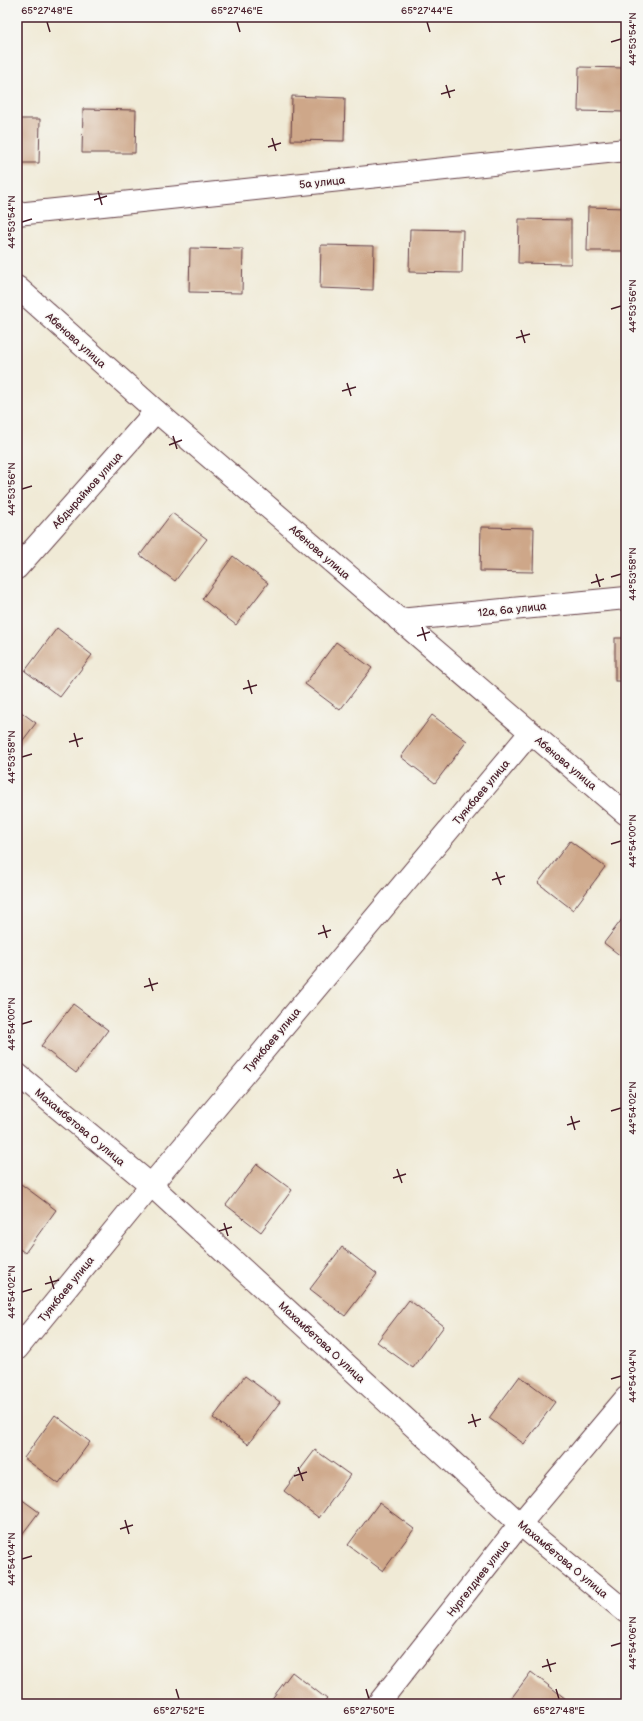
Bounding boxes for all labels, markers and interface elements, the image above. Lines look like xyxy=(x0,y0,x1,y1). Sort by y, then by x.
text: 65°27'48"E xyxy=(21,5,73,17)
text: 65°27'46"E xyxy=(211,5,263,17)
text: 65°27'44"E xyxy=(401,5,453,17)
text: 44°53'54"N xyxy=(627,12,639,66)
street label: 5а улица xyxy=(298,174,346,191)
text: 44°53'54"N xyxy=(6,195,18,249)
text: 44°53'56"N xyxy=(627,279,639,333)
street label: Абенова улица xyxy=(42,309,109,371)
street label: Абдыраймов улица xyxy=(49,449,125,532)
text: 44°53'56"N xyxy=(6,462,18,516)
street label: Абенова улица xyxy=(286,522,353,583)
text: 44°53'58"N xyxy=(627,547,639,601)
street label: 12а, 6а улица xyxy=(477,599,547,620)
text: 44°53'58"N xyxy=(6,730,18,784)
street label: Абенова улица xyxy=(531,733,600,793)
street label: Туякбаев улица xyxy=(450,757,513,828)
text: 44°54'00"N xyxy=(627,814,639,868)
text: 44°54'00"N xyxy=(6,997,18,1051)
street label: Туякбаев улица xyxy=(241,1005,304,1076)
text: 44°54'02"N xyxy=(627,1081,639,1135)
street label: Махамбетова О улица xyxy=(32,1086,128,1169)
street label: Туякбаев улица xyxy=(36,1253,97,1325)
text: 44°54'02"N xyxy=(6,1265,18,1319)
street label: Махамбетова О улица xyxy=(276,1299,368,1386)
text: 44°54'04"N xyxy=(627,1349,639,1403)
street label: Махамбетова О улица xyxy=(515,1518,611,1601)
text: 44°54'04"N xyxy=(6,1532,18,1586)
street label: Нургелдиев улица xyxy=(444,1537,513,1619)
text: 44°54'06"N xyxy=(627,1616,639,1670)
text: 65°27'52"E xyxy=(153,1705,205,1717)
text: 65°27'50"E xyxy=(343,1705,395,1717)
text: 65°27'48"E xyxy=(533,1705,585,1717)

